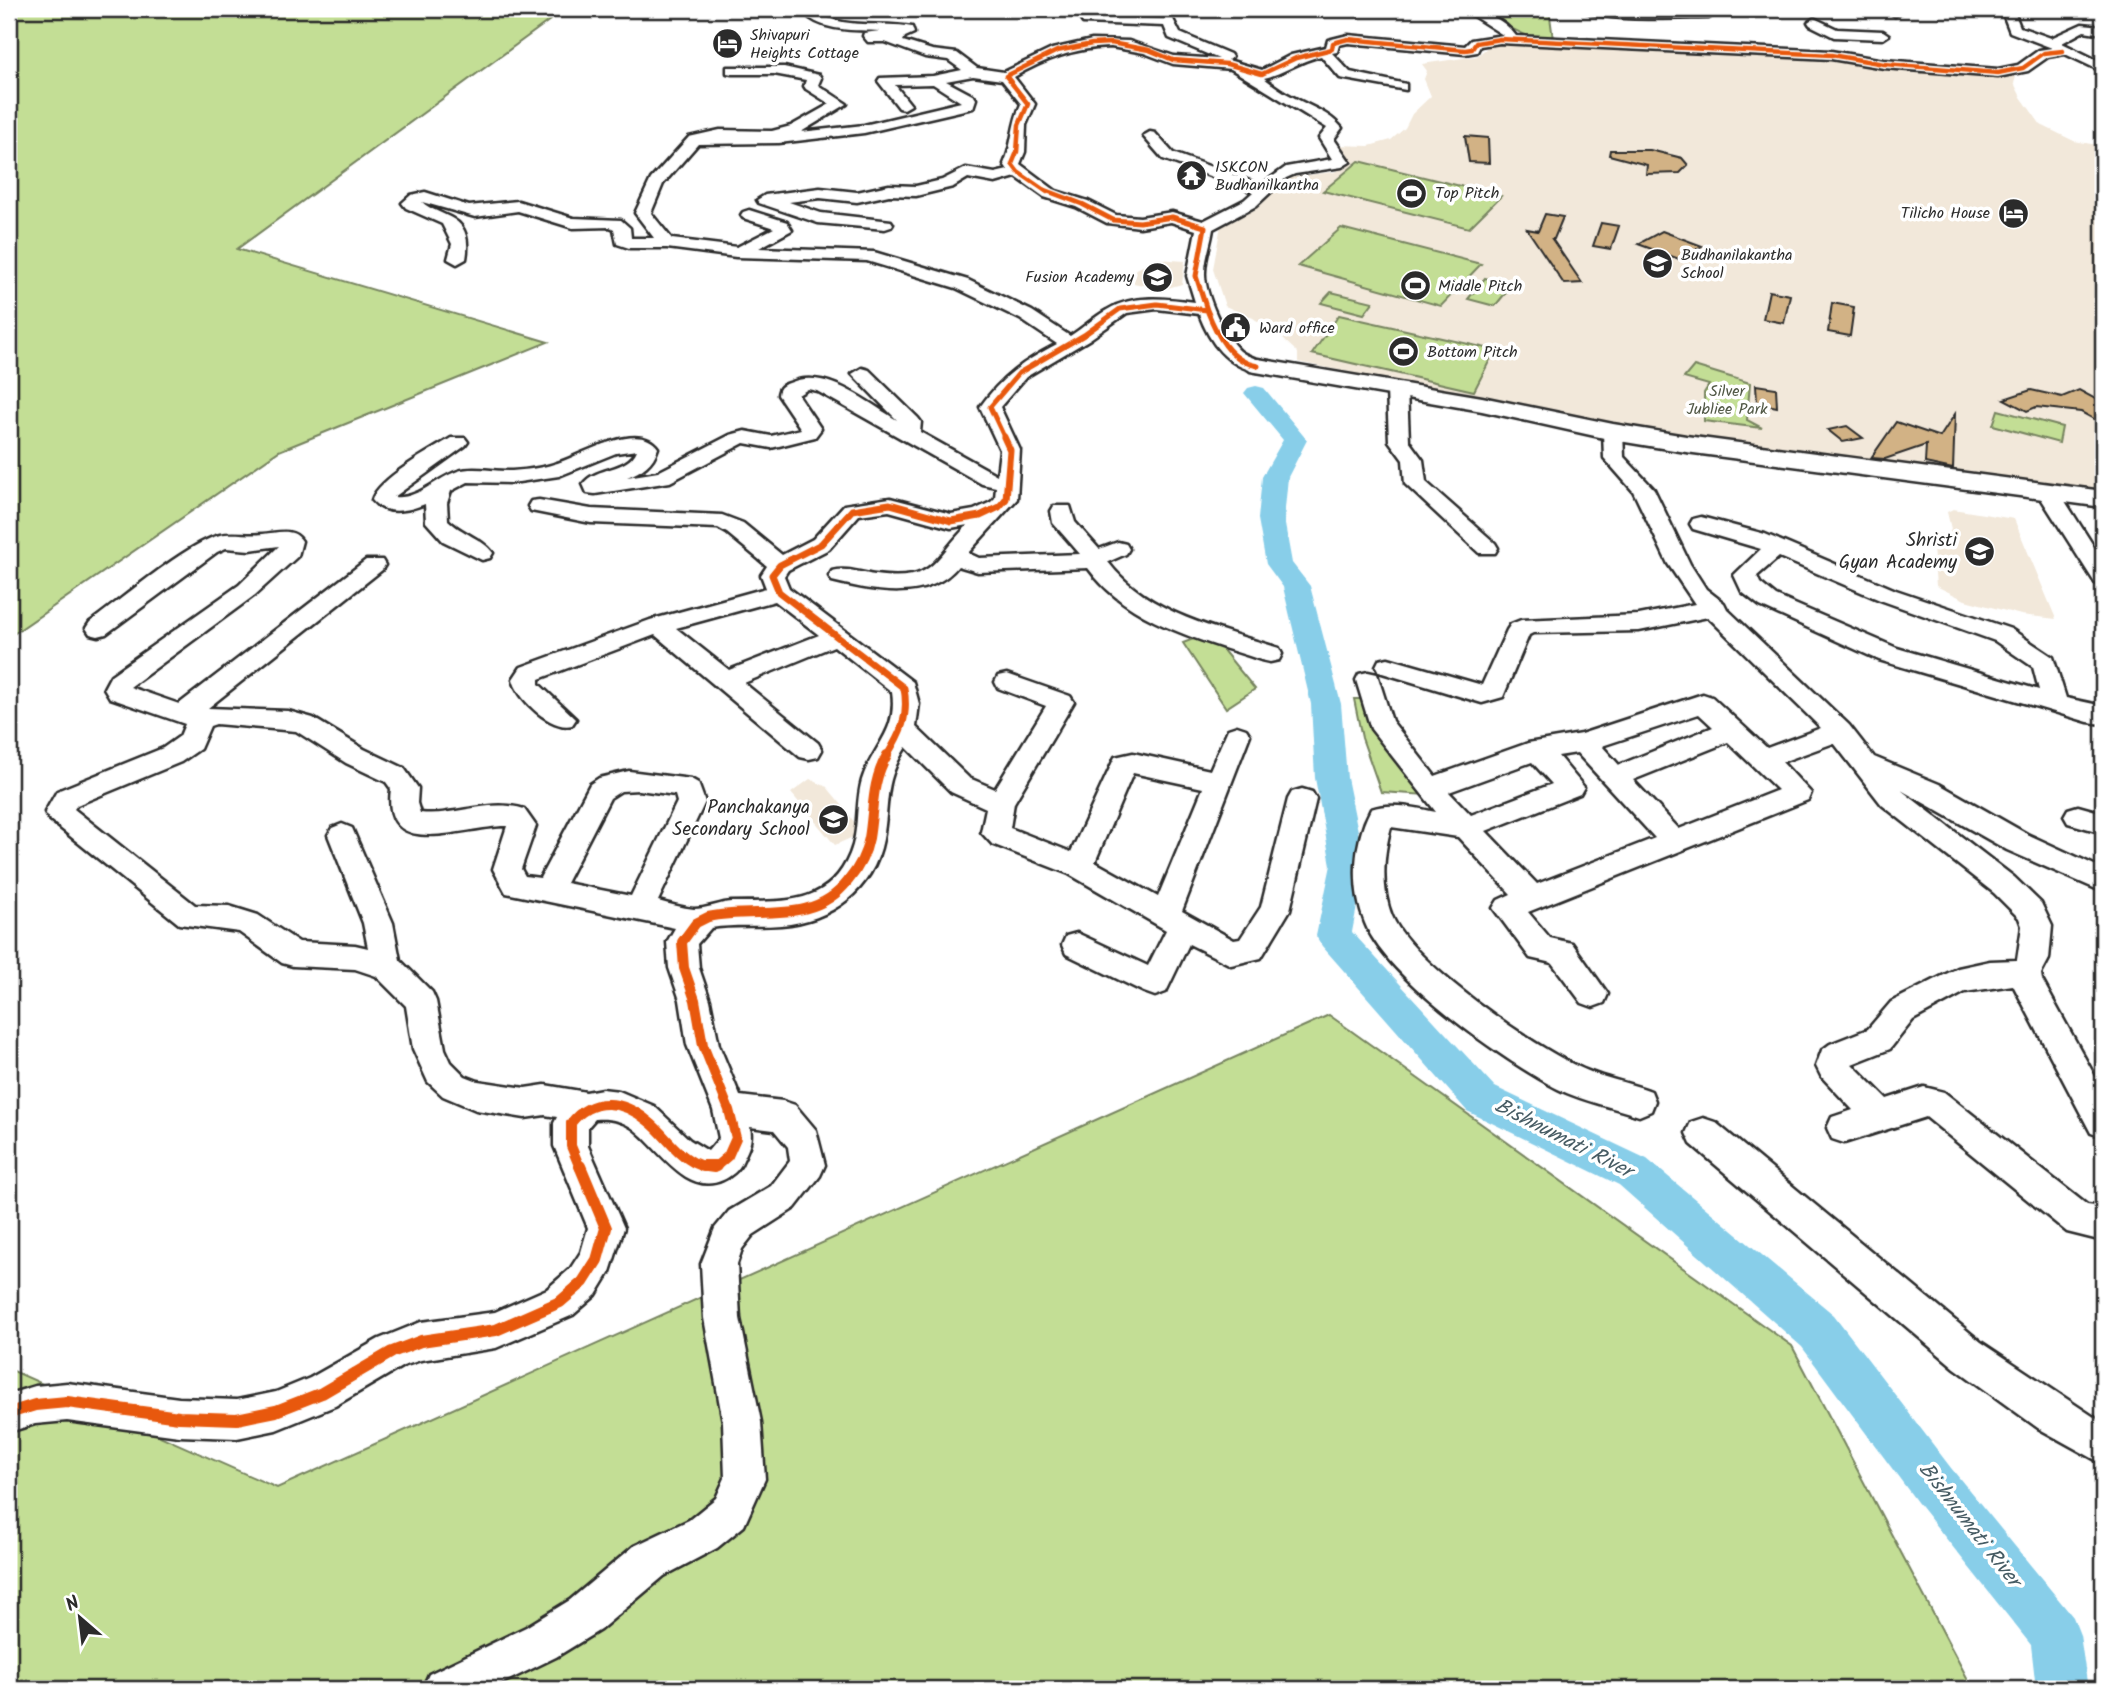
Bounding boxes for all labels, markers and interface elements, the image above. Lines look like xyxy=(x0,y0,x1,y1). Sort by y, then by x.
place label: Shivapuri Heights Cottage xyxy=(750,23,859,66)
hotel icon: Shivapuri Heights Cottage xyxy=(710,27,744,61)
place label: ISKCON Budhanilkantha xyxy=(1215,155,1319,198)
temple icon: ISKCON Budhanilkantha xyxy=(1175,159,1209,193)
sports icon: Top Pitch xyxy=(1395,176,1429,210)
place label: Top Pitch xyxy=(1435,181,1499,206)
hotel icon: Tilicho House xyxy=(1996,196,2030,230)
place label: Tilicho House xyxy=(1901,201,1990,226)
place label: Budhanilakantha School xyxy=(1681,243,1793,286)
school or university icon: Budhanilakantha School xyxy=(1641,247,1675,281)
school or university icon: Fusion Academy xyxy=(1140,260,1174,294)
place label: Fusion Academy xyxy=(1025,265,1134,290)
sports icon: Middle Pitch xyxy=(1398,269,1432,303)
place label: Middle Pitch xyxy=(1438,274,1522,299)
public building icon: Ward office xyxy=(1219,311,1253,345)
place label: Ward office xyxy=(1259,316,1335,341)
sports icon: Bottom Pitch xyxy=(1387,335,1421,369)
place label: Bottom Pitch xyxy=(1427,340,1518,365)
park label: Silver Jubliee Park xyxy=(1686,379,1768,422)
place label: Shristi Gyan Academy xyxy=(1839,526,1958,578)
school or university icon: Shristi Gyan Academy xyxy=(1963,535,1997,569)
place label: Panchakanya Secondary School xyxy=(672,793,810,845)
school or university icon: Panchakanya Secondary School xyxy=(816,802,850,836)
water label: Bishnumati River xyxy=(1488,1090,1641,1190)
water label: Bishnumati River xyxy=(1910,1456,2031,1598)
north arrow xyxy=(46,1582,116,1652)
text: N xyxy=(61,1589,85,1621)

